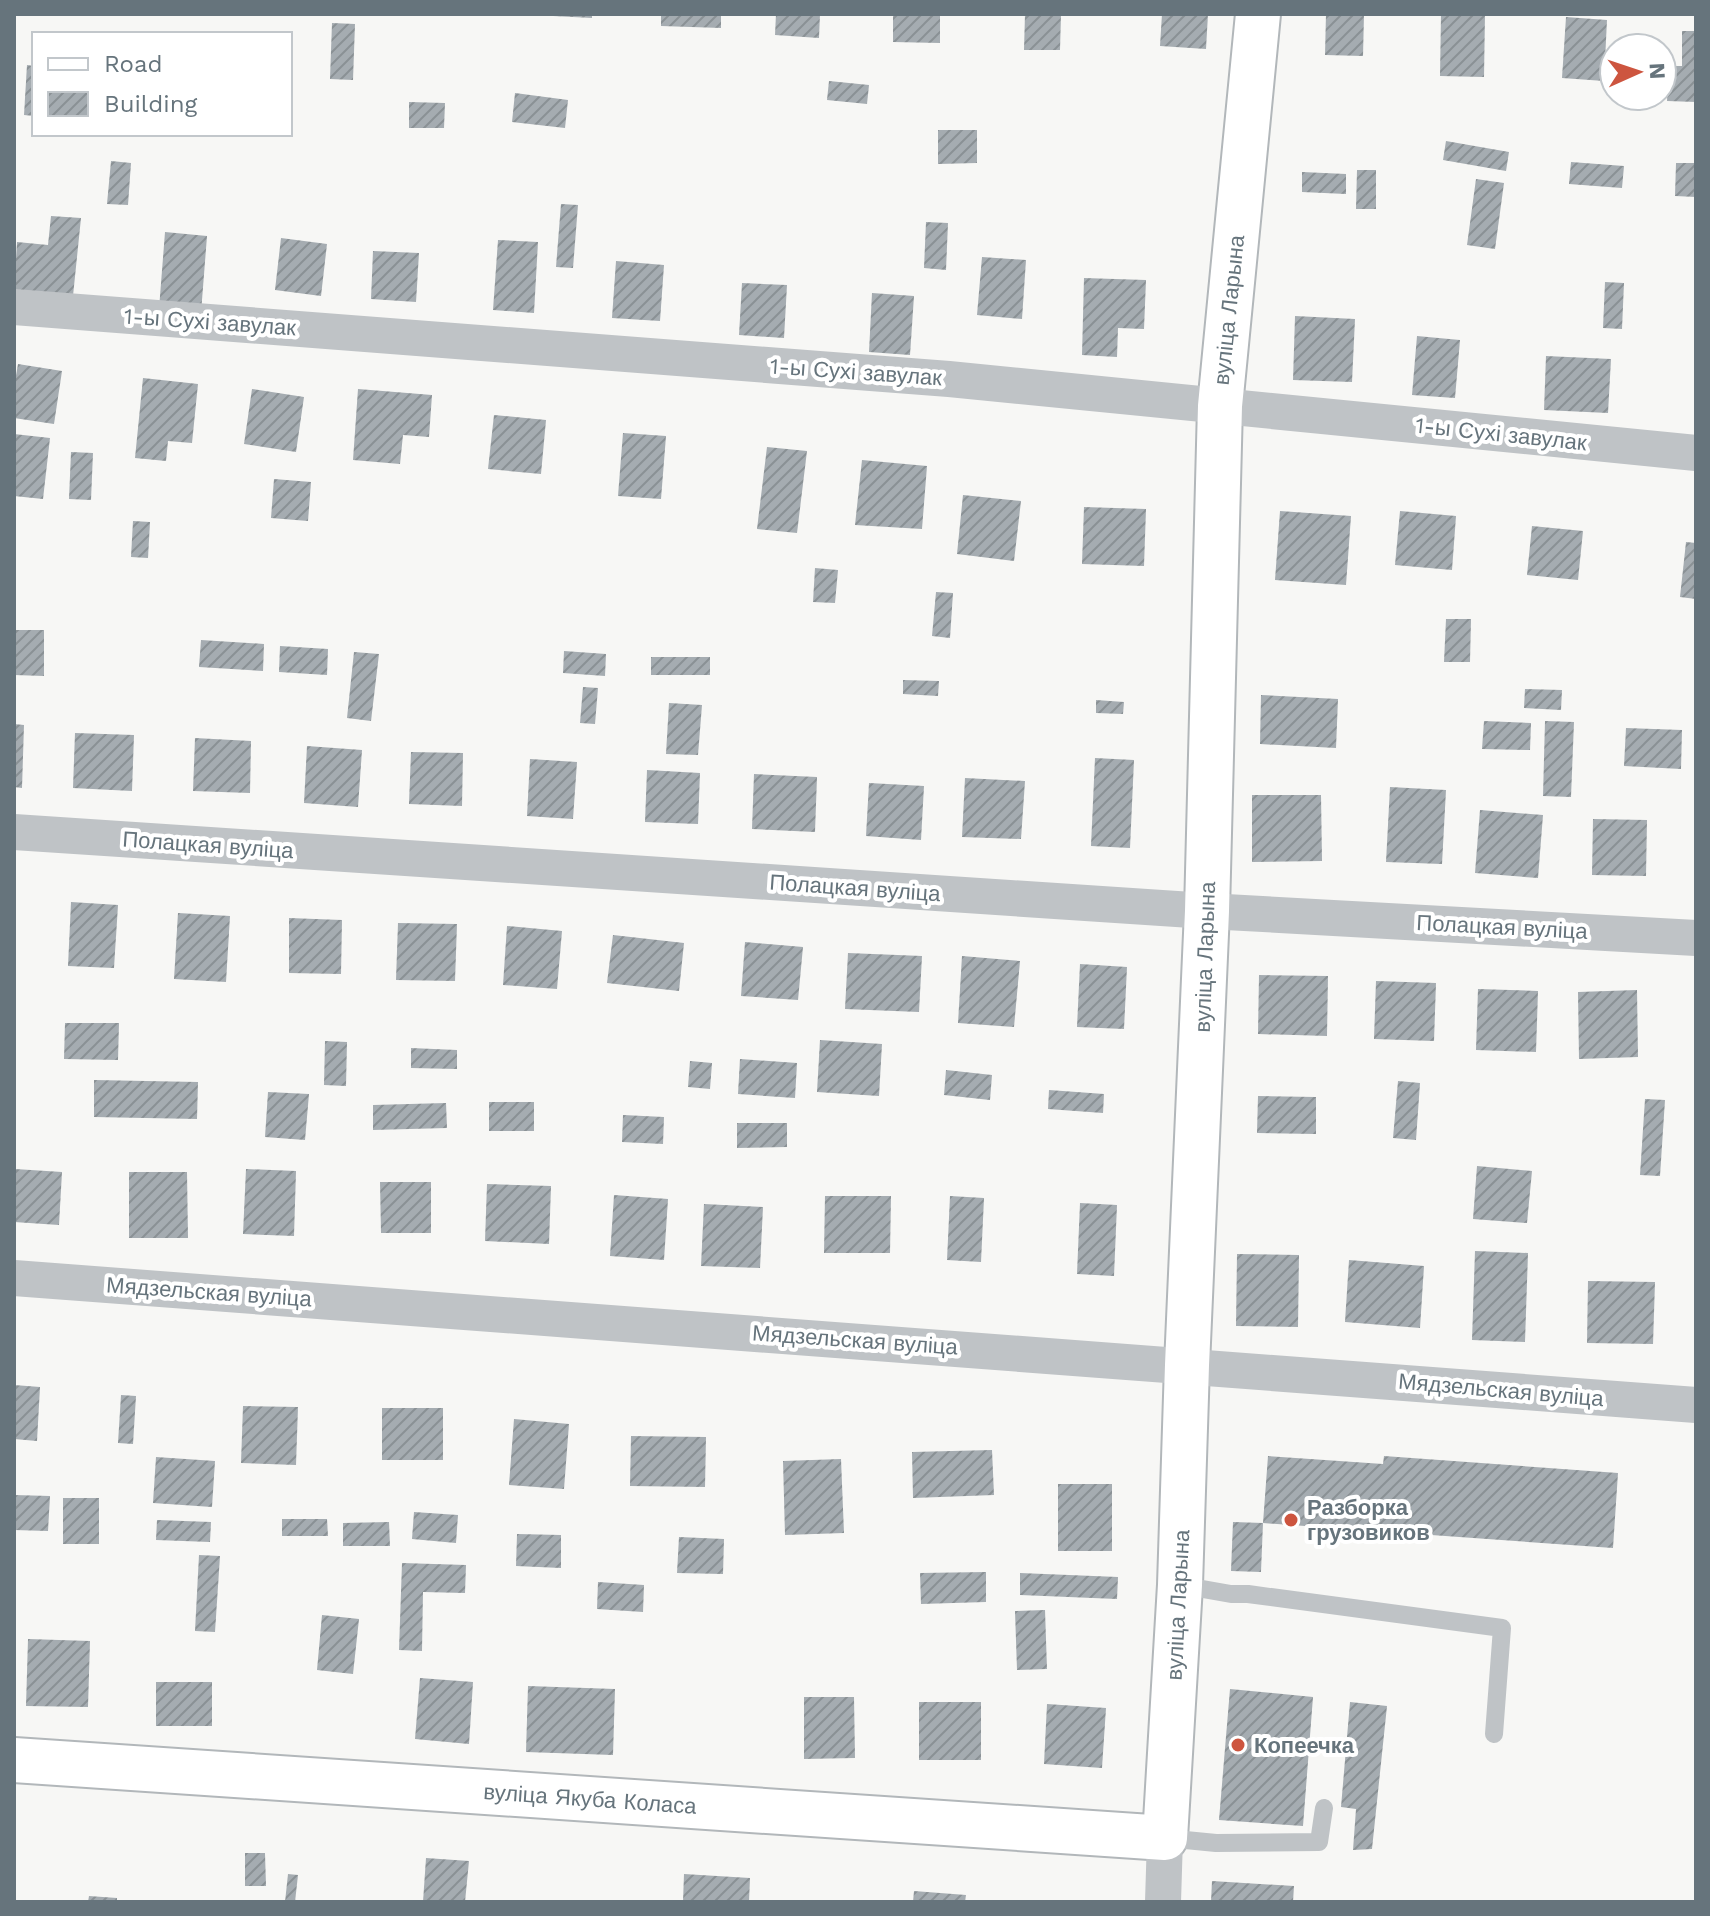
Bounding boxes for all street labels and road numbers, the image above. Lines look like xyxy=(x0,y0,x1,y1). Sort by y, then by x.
street label: вуліца Ларына xyxy=(1209,233,1249,386)
street label: 1-ы Сухі завулак xyxy=(123,304,297,340)
street label: 1-ы Сухі завулак xyxy=(769,354,943,390)
street label: 1-ы Сухі завулак xyxy=(1414,413,1588,455)
street label: Полацкая вуліца xyxy=(122,827,295,863)
street label: Полацкая вуліца xyxy=(769,870,942,906)
street label: вуліца Ларына xyxy=(1190,880,1220,1033)
street label: Полацкая вуліца xyxy=(1416,910,1589,944)
street label: Мядзельская вуліца xyxy=(105,1272,313,1312)
street label: Мядзельская вуліца xyxy=(751,1320,959,1360)
street label: Мядзельская вуліца xyxy=(1397,1369,1605,1411)
street label: вуліца Ларына xyxy=(1162,1528,1194,1681)
street label: вуліца Якуба Коласа xyxy=(483,1779,698,1819)

